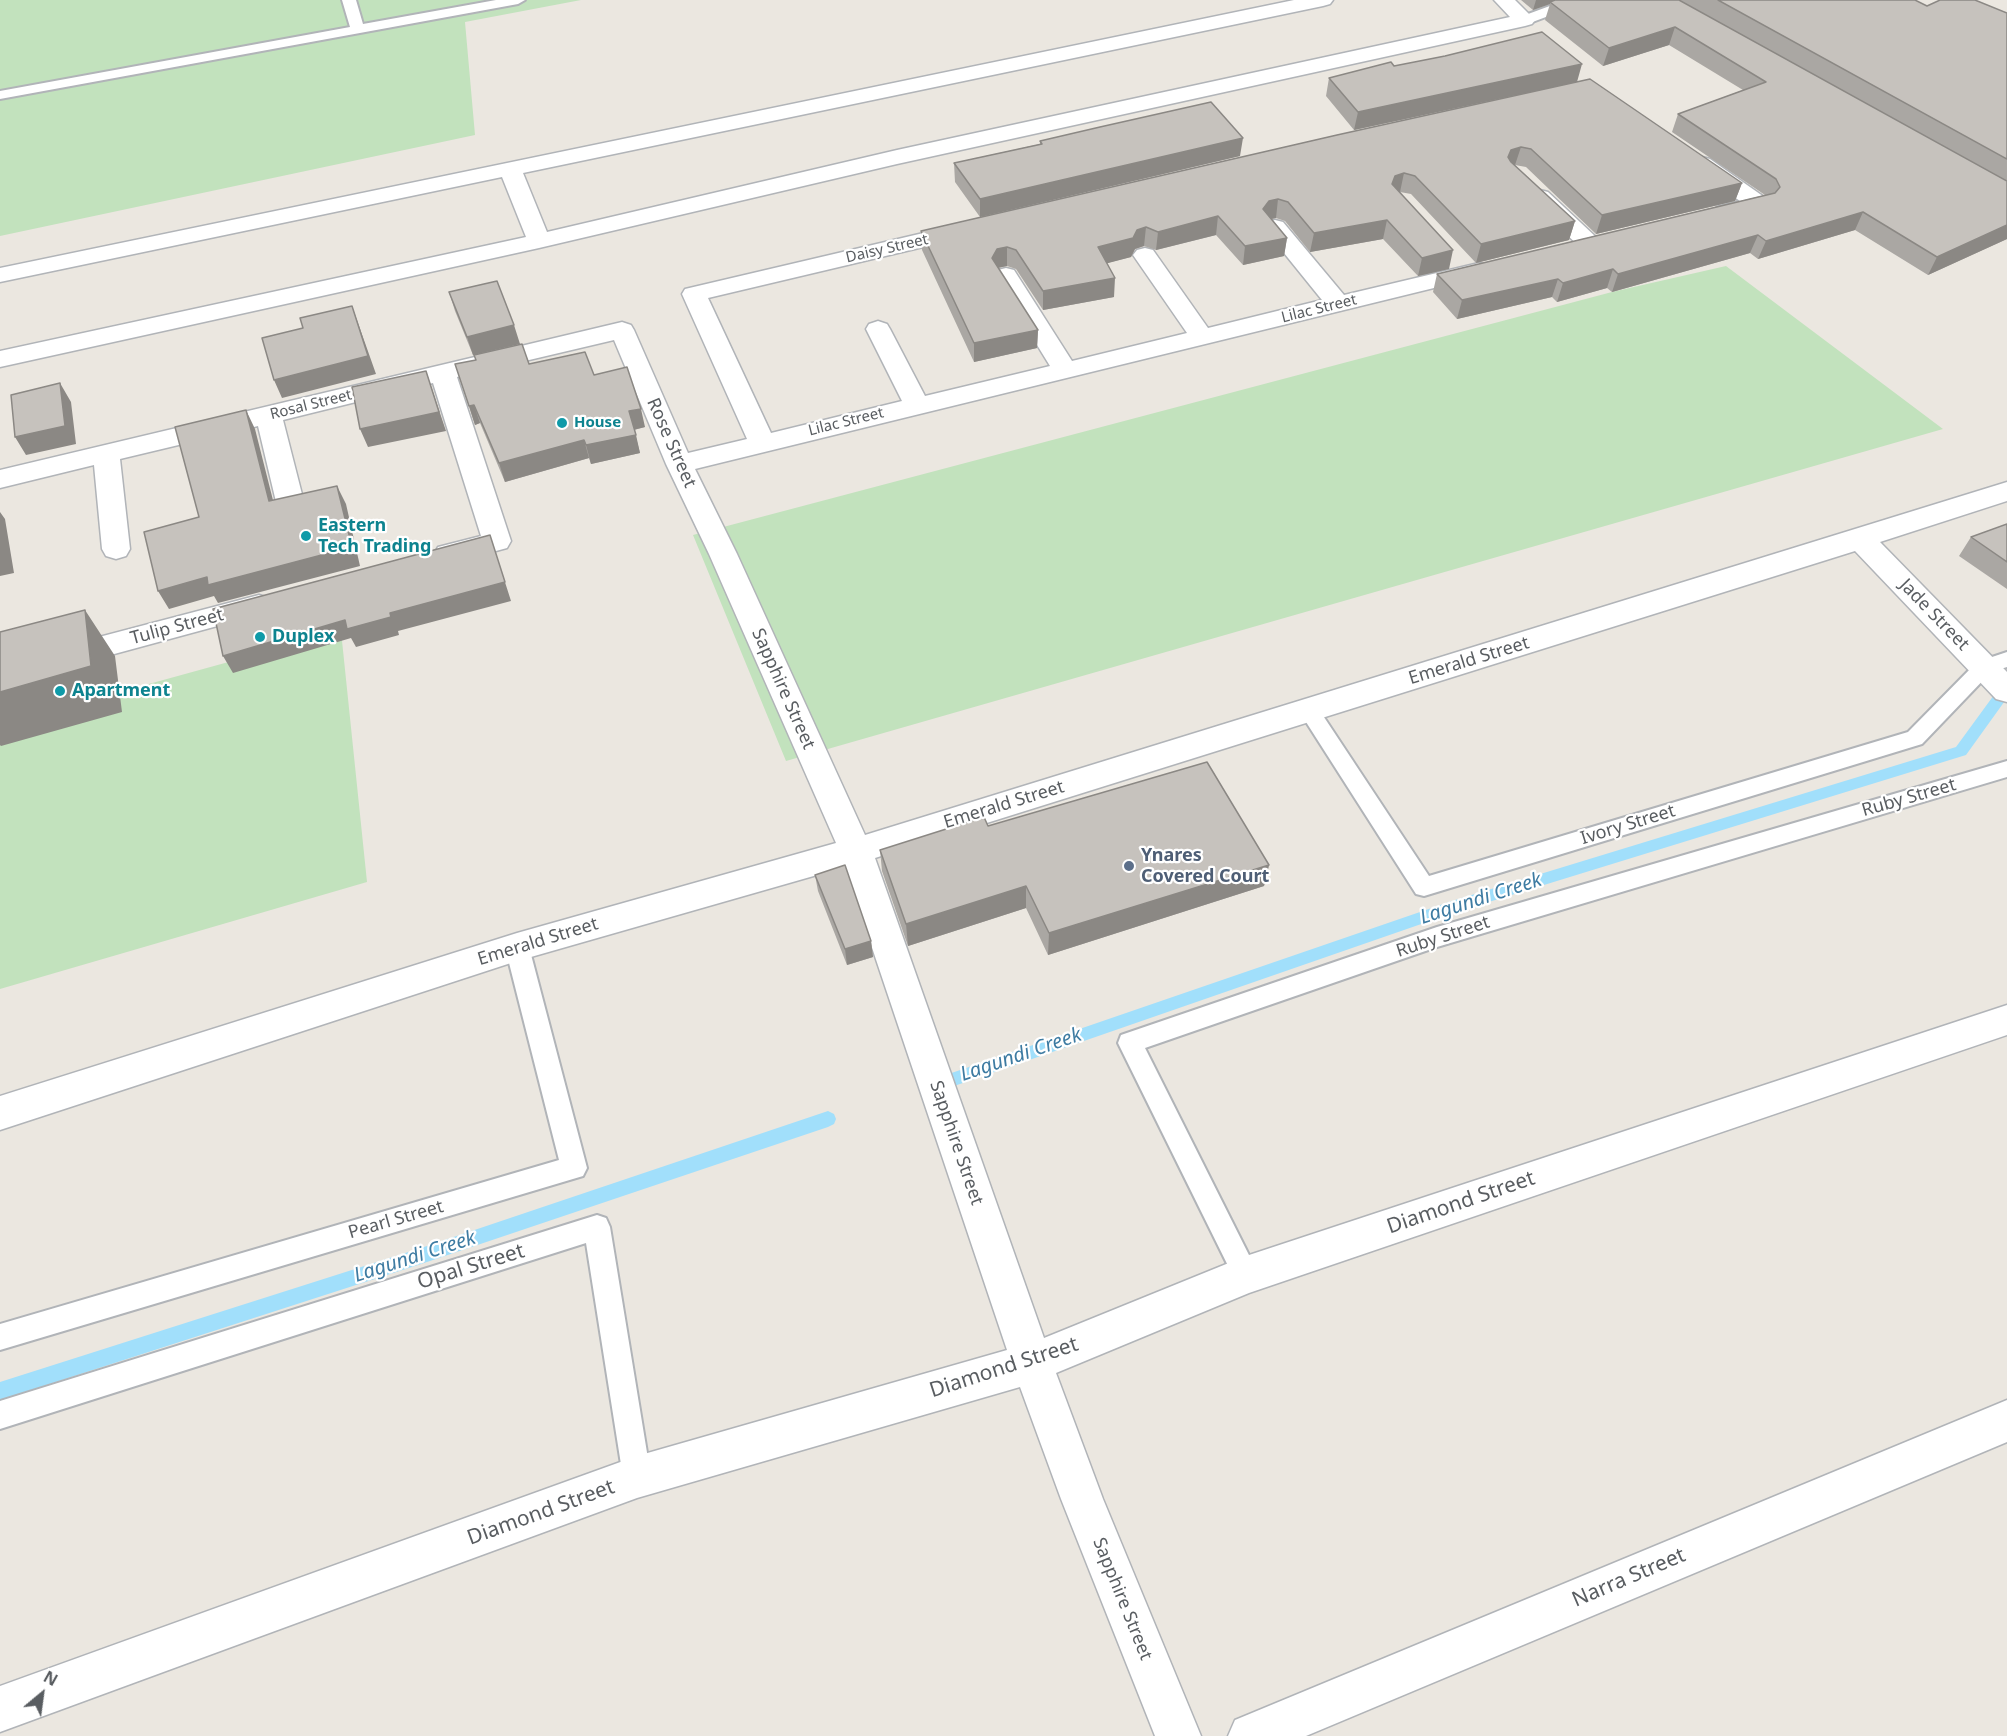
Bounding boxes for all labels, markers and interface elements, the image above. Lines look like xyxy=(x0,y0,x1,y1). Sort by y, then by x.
street label: Daisy Street xyxy=(844,231,930,267)
street label: Lilac Street xyxy=(1279,291,1359,327)
street label: Rosal Street xyxy=(268,386,354,424)
street label: Rose Street xyxy=(642,395,700,491)
street label: Lilac Street xyxy=(806,404,886,440)
place label: House xyxy=(574,414,621,432)
marker: House xyxy=(555,416,569,430)
place label: Eastern Tech Trading xyxy=(318,515,431,558)
marker: Eastern Tech Trading xyxy=(299,529,313,543)
street label: Jade Street xyxy=(1895,575,1973,655)
street label: Tulip Street xyxy=(128,604,226,650)
street label: Sapphire Street xyxy=(747,625,819,753)
place label: Duplex xyxy=(272,626,334,648)
marker: Duplex xyxy=(253,630,267,644)
street label: Emerald Street xyxy=(1406,632,1532,690)
place label: Apartment xyxy=(72,680,170,702)
marker: Apartment xyxy=(53,684,67,698)
street label: Ruby Street xyxy=(1859,774,1959,822)
street label: Emerald Street xyxy=(941,776,1067,834)
street label: Ivory Street xyxy=(1578,800,1678,850)
place label: Ynares Covered Court xyxy=(1141,845,1269,888)
marker: Ynares Covered Court xyxy=(1122,859,1136,873)
water label: Lagundi Creek xyxy=(1417,868,1545,930)
street label: Ruby Street xyxy=(1393,912,1493,962)
street label: Emerald Street xyxy=(475,913,601,971)
water label: Lagundi Creek xyxy=(957,1023,1085,1087)
street label: Sapphire Street xyxy=(925,1078,987,1208)
street label: Diamond Street xyxy=(1384,1166,1538,1240)
street label: Pearl Street xyxy=(346,1196,446,1244)
water label: Lagundi Creek xyxy=(351,1226,479,1288)
street label: Opal Street xyxy=(414,1239,528,1295)
street label: Diamond Street xyxy=(926,1332,1082,1404)
street label: Diamond Street xyxy=(464,1475,618,1551)
street label: Sapphire Street xyxy=(1088,1535,1156,1663)
street label: Narra Street xyxy=(1569,1543,1689,1613)
north arrow xyxy=(12,1664,72,1724)
text: N xyxy=(40,1665,62,1691)

